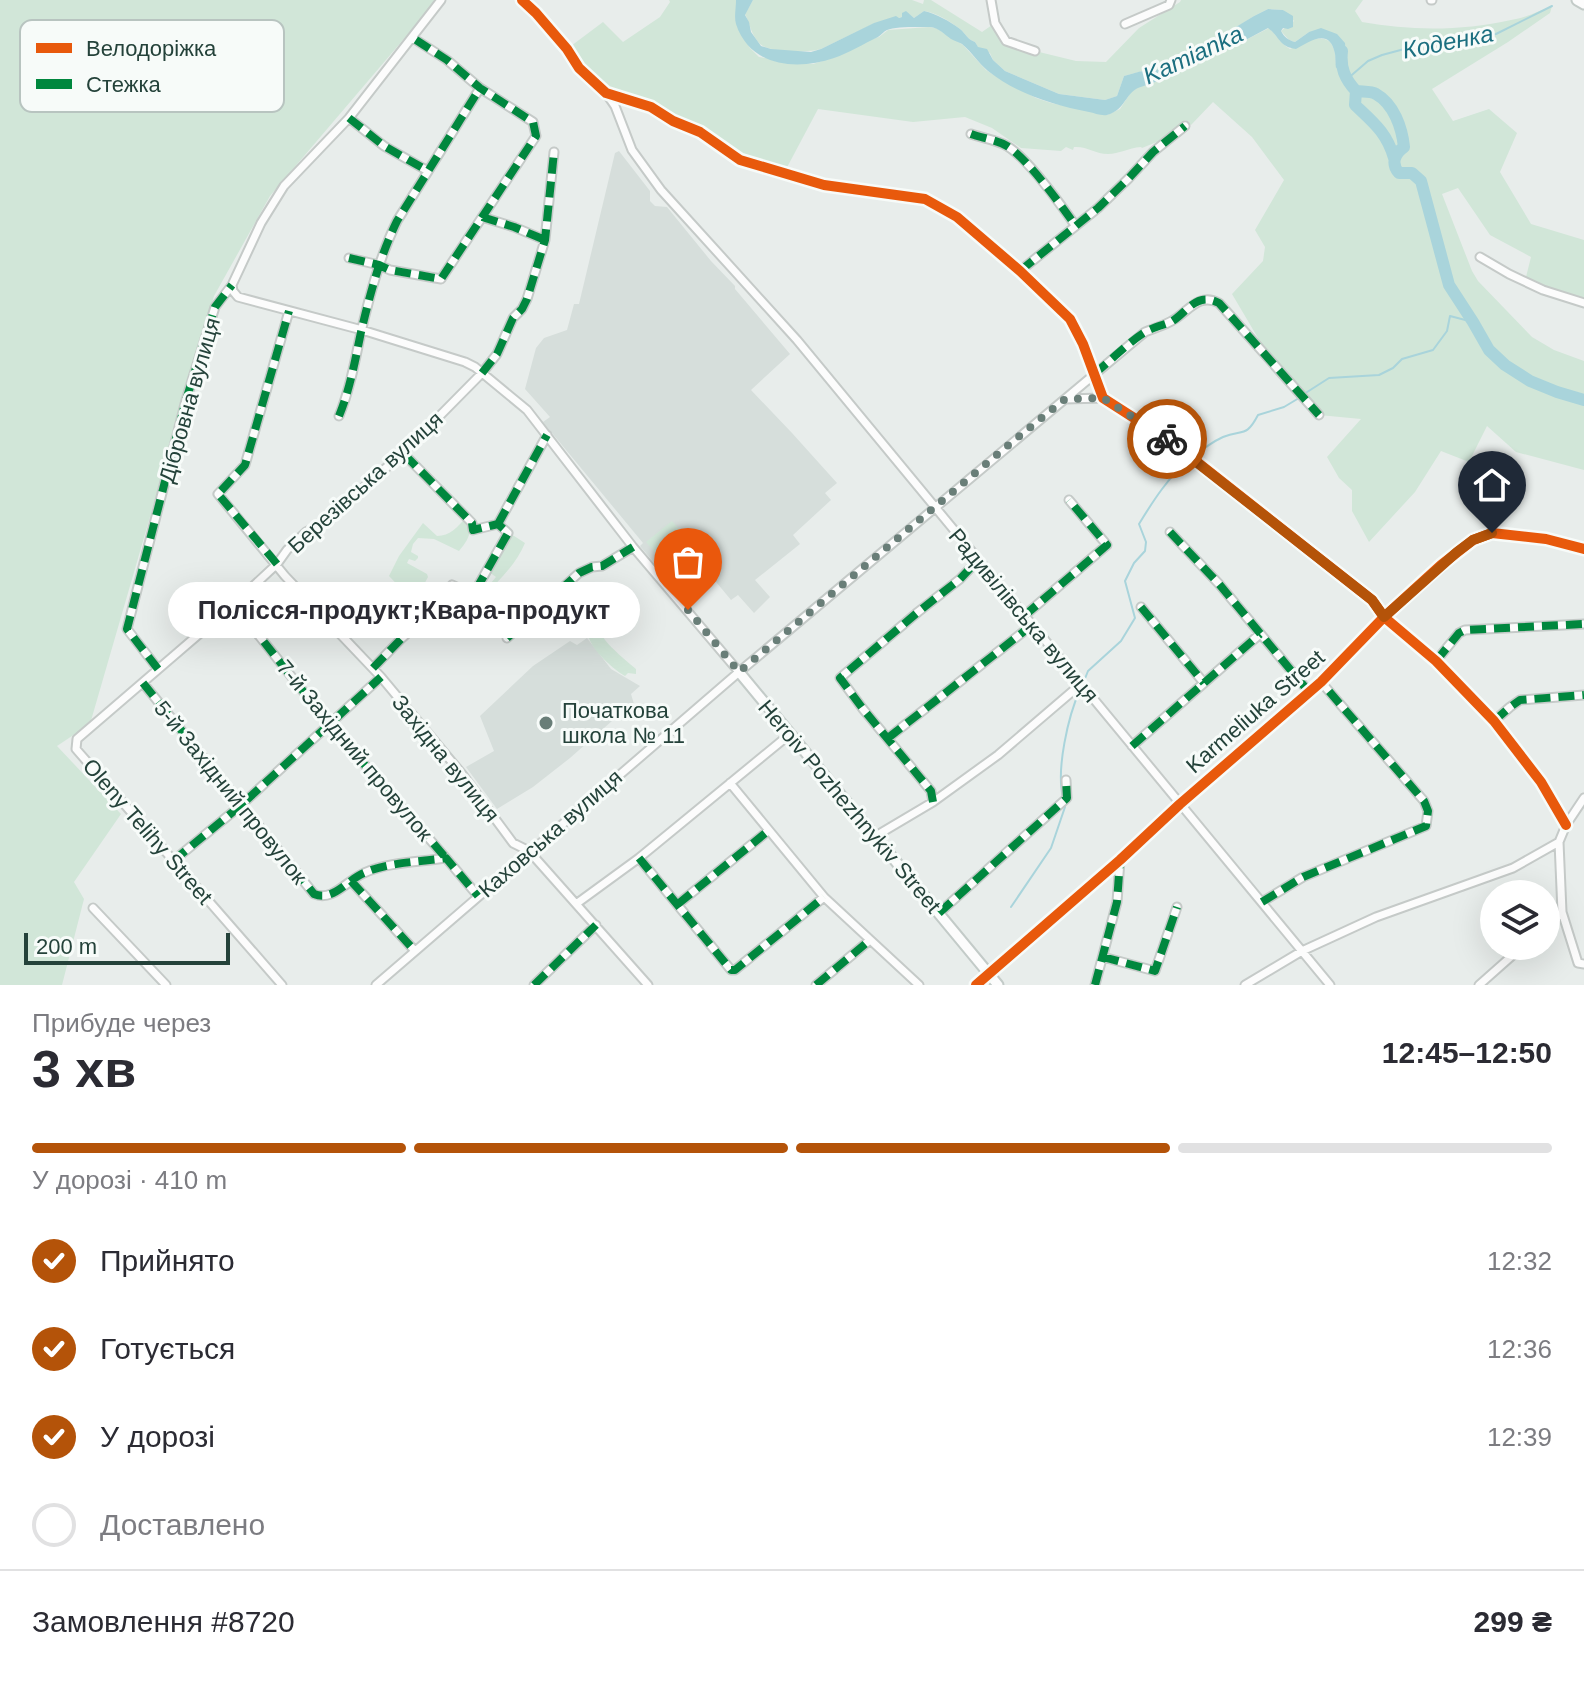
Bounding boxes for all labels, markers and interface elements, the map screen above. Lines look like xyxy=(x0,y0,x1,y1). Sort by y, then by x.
water label: Коденка xyxy=(1400,19,1496,64)
legend xyxy=(20,20,284,112)
water label: Kamianka xyxy=(1139,20,1247,89)
text: Велодоріжка xyxy=(86,36,217,61)
text: Стежка xyxy=(86,72,162,97)
street label: Дібровна вулиця xyxy=(154,315,225,485)
courier xyxy=(1127,399,1207,479)
street label: Березівська вулиця xyxy=(283,406,448,558)
icon: bike xyxy=(1145,417,1189,461)
pin xyxy=(1458,451,1526,533)
icon: home xyxy=(1470,463,1514,507)
street label: Радивілівська вулиця xyxy=(944,523,1104,707)
pin xyxy=(654,528,722,610)
icon: bag xyxy=(666,540,710,584)
callout: Полісся-продукт;Квара-продукт xyxy=(168,582,640,638)
text: Полісся-продукт;Квара-продукт xyxy=(198,595,610,625)
street label: Karmeliuka Street xyxy=(1181,645,1330,778)
street label: 7-й Західний провулок xyxy=(272,655,438,846)
street label: Західна вулиця xyxy=(387,690,504,827)
street label: Heroiv Pozhezhnykiv Street xyxy=(753,695,946,918)
street label: 5-й Західний провулок xyxy=(149,696,312,889)
place label: Початкова школа № 11 xyxy=(562,698,685,748)
marker: Початкова школа № 11 xyxy=(537,714,555,732)
street label: Oleny Telihy Street xyxy=(78,754,217,909)
street label: Каховська вулиця xyxy=(474,764,627,902)
map controls xyxy=(1480,880,1560,960)
button: layers xyxy=(1480,880,1560,960)
scale bar xyxy=(24,929,230,965)
text: 200 m xyxy=(36,934,97,959)
text: Прибуде через xyxy=(32,1008,211,1038)
text: 12:45–12:50 xyxy=(1382,1036,1552,1069)
text: 3 хв xyxy=(32,1040,136,1098)
text: У дорозі · 410 m xyxy=(32,1165,227,1195)
icon: check xyxy=(32,1239,76,1283)
text: Прийнято xyxy=(100,1244,235,1277)
text: 12:32 xyxy=(1487,1246,1552,1276)
icon: check xyxy=(32,1327,76,1371)
text: Готується xyxy=(100,1332,235,1365)
text: 12:36 xyxy=(1487,1334,1552,1364)
icon: check xyxy=(32,1415,76,1459)
text: У дорозі xyxy=(100,1420,215,1453)
text: 12:39 xyxy=(1487,1422,1552,1452)
text: Доставлено xyxy=(100,1508,265,1541)
text: Замовлення #8720 xyxy=(32,1605,295,1638)
text: 299 ₴ xyxy=(1474,1605,1552,1638)

